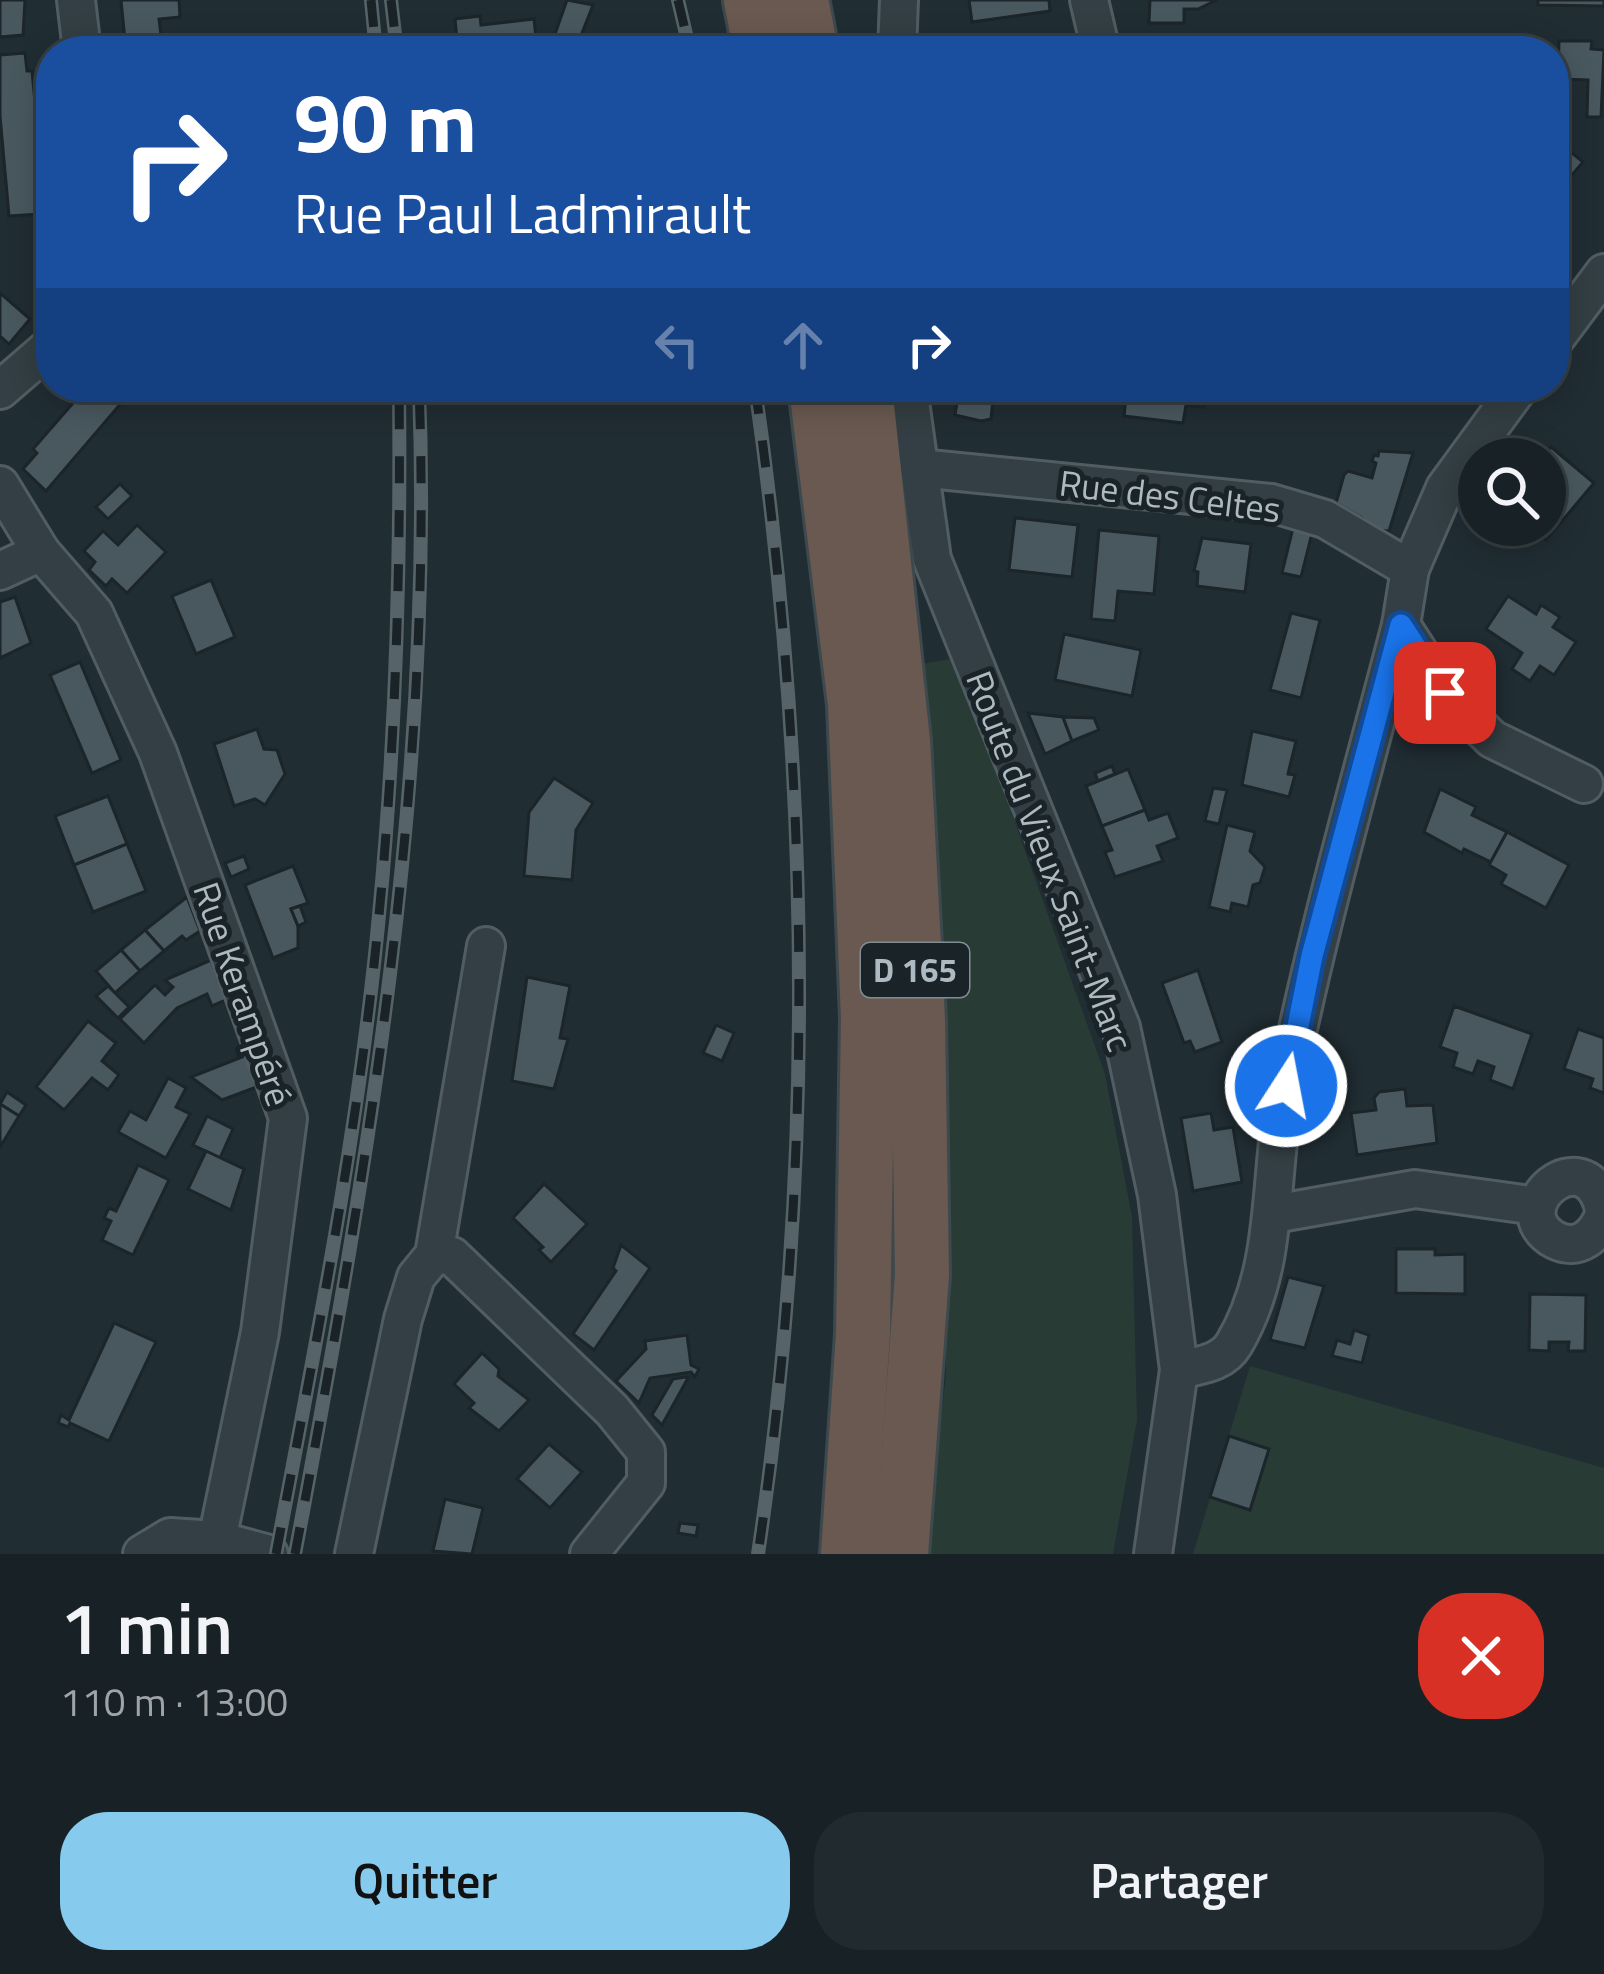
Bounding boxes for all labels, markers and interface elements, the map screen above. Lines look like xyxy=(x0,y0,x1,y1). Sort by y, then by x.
text: 90 m xyxy=(294,57,477,185)
icon: right xyxy=(96,84,252,240)
text: Rue Paul Ladmirault xyxy=(294,172,751,254)
icon: left xyxy=(644,312,710,378)
icon: ahead xyxy=(770,312,836,378)
icon: right xyxy=(896,312,962,378)
map controls xyxy=(1458,438,1566,546)
button: search xyxy=(1458,438,1566,546)
street label: Rue des Celtes xyxy=(1056,455,1284,536)
pin xyxy=(1394,642,1496,744)
icon: arrive xyxy=(1412,660,1478,726)
street label: Route du Vieux Saint-Marc xyxy=(953,663,1148,1059)
street label: Rue Kerampéré xyxy=(179,875,307,1113)
road number: D 165 xyxy=(861,943,969,997)
position arrow xyxy=(1223,1023,1349,1149)
text: 1 min xyxy=(60,1572,233,1682)
button: close xyxy=(1418,1593,1544,1719)
text: 110 m · 13:00 xyxy=(60,1672,288,1731)
button: Quitter xyxy=(60,1812,790,1950)
button: Partager xyxy=(814,1812,1544,1950)

